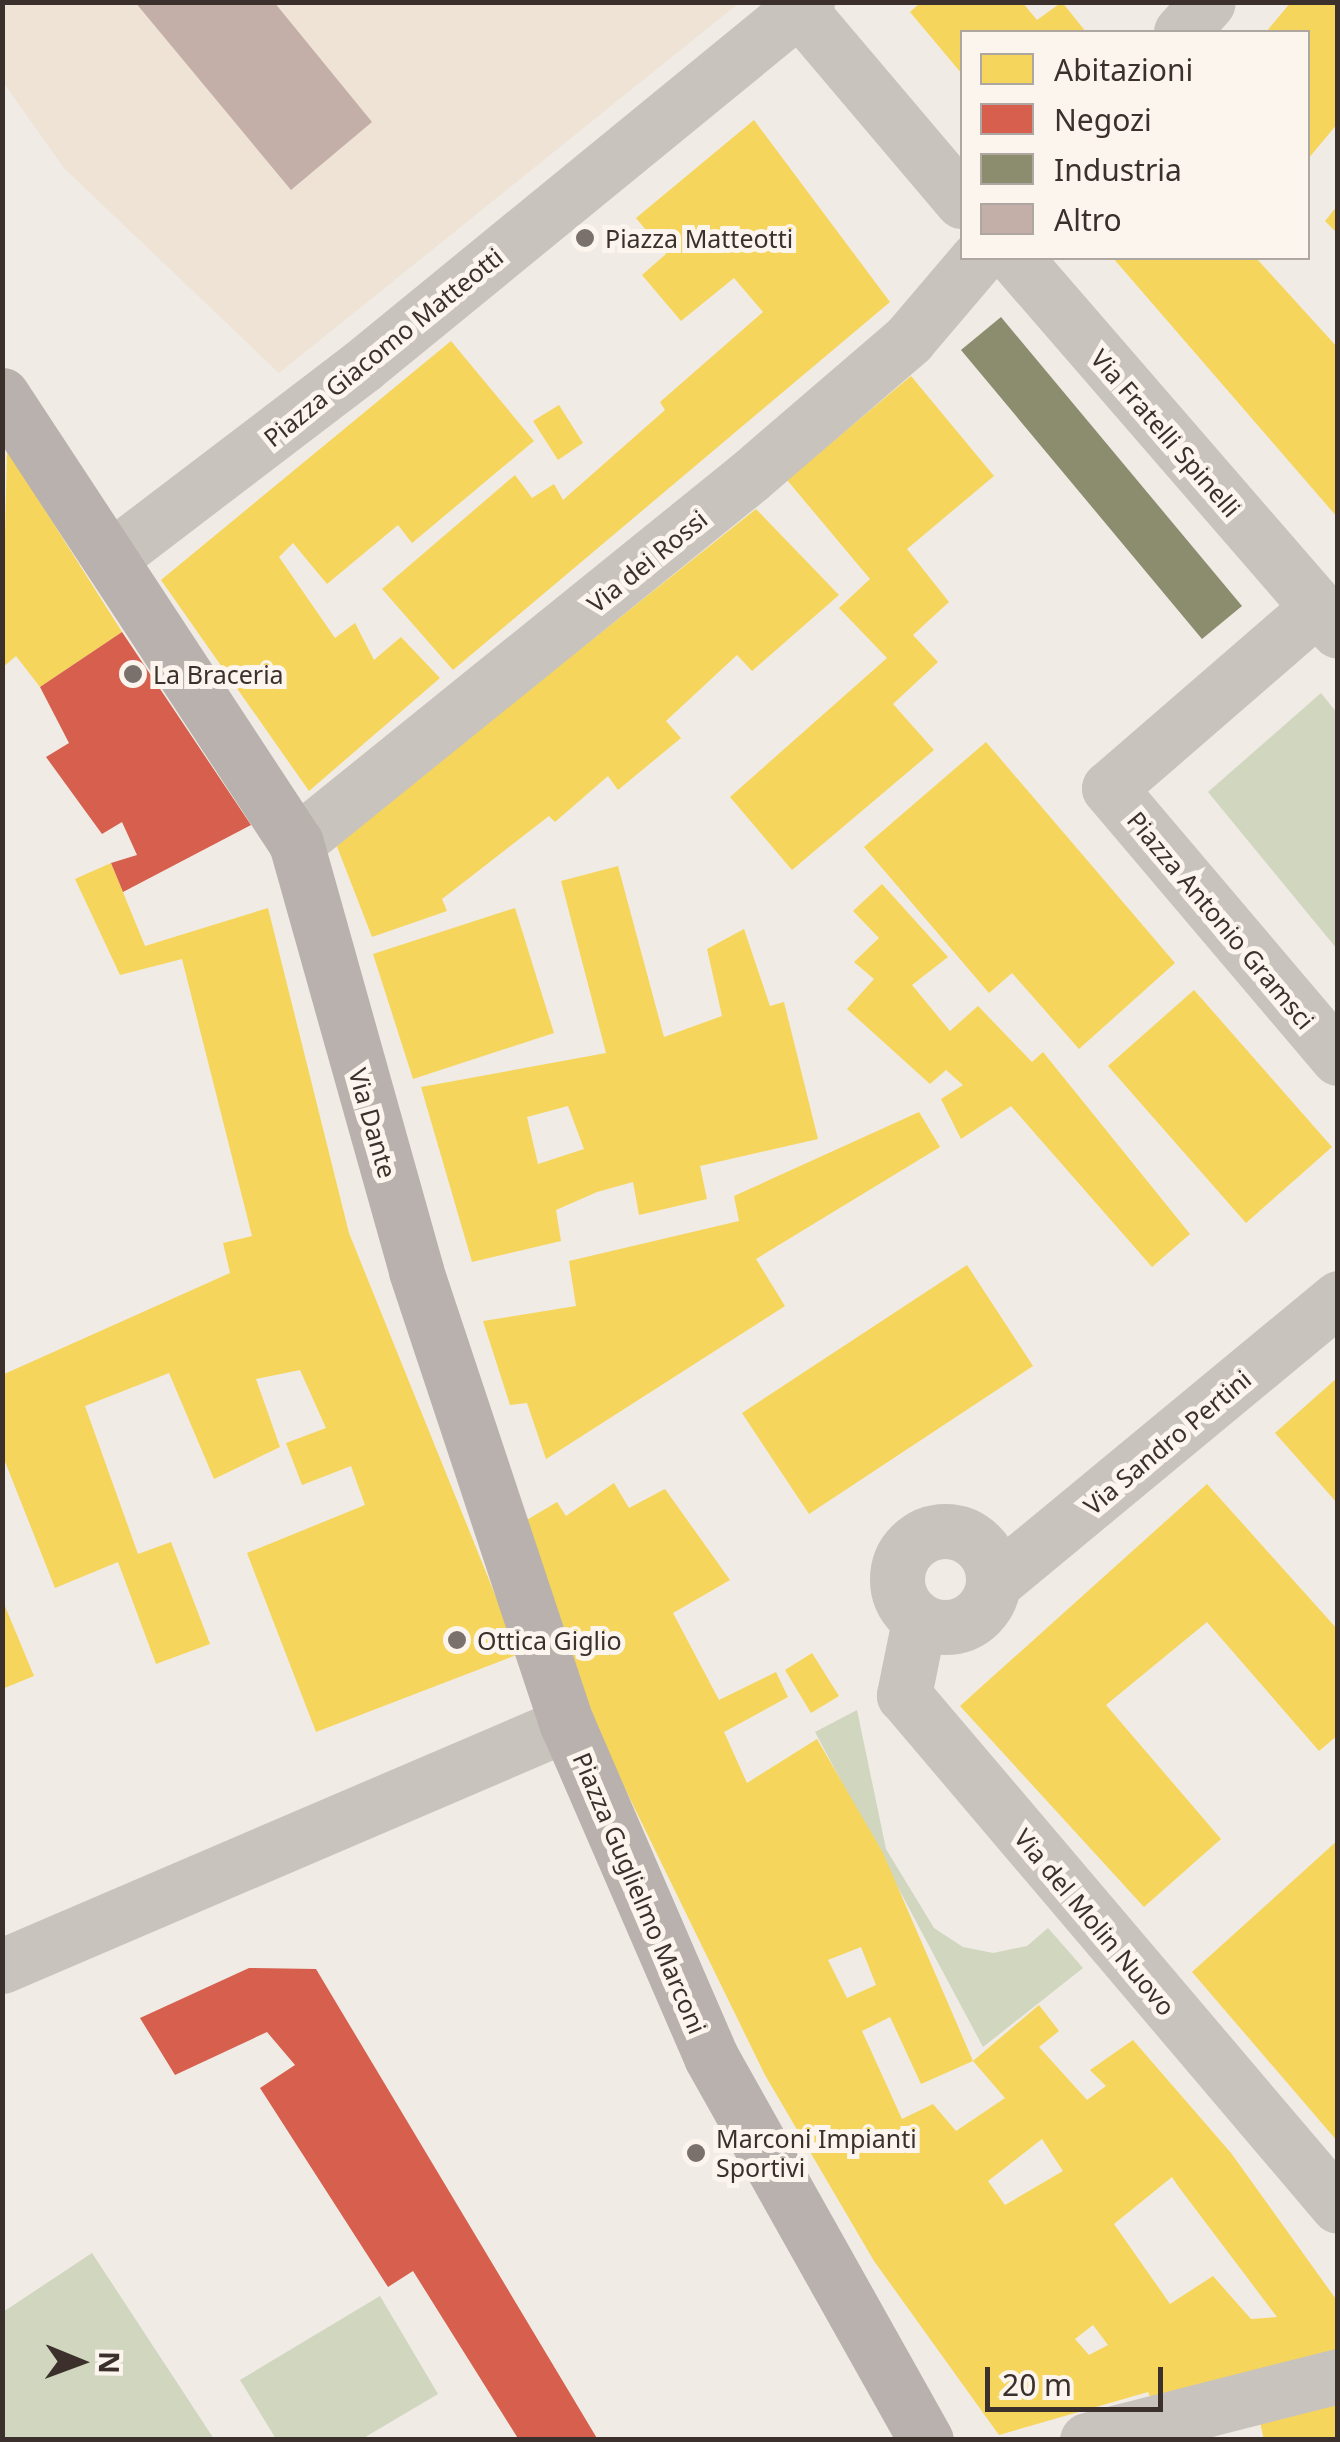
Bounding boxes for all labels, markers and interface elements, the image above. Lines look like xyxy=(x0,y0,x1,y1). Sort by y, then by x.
legend xyxy=(960,30,1310,260)
text: Abitazioni xyxy=(1054,49,1193,90)
text: Negozi xyxy=(1054,99,1152,140)
text: Industria xyxy=(1054,149,1182,190)
text: Altro xyxy=(1054,199,1122,240)
place label: Piazza Matteotti xyxy=(605,223,793,253)
marker: Piazza Matteotti xyxy=(574,227,596,249)
street label: Piazza Giacomo Matteotti xyxy=(257,241,509,453)
street label: Via Fratelli Spinelli xyxy=(1085,343,1247,523)
street label: Via dei Rossi xyxy=(581,504,713,618)
place label: La Braceria xyxy=(153,659,284,689)
marker: La Braceria xyxy=(122,663,144,685)
street label: Piazza Antonio Gramsci xyxy=(1121,805,1321,1035)
street label: Via Dante xyxy=(343,1065,403,1181)
street label: Via Sandro Pertini xyxy=(1077,1363,1257,1521)
place label: Ottica Giglio xyxy=(477,1625,622,1655)
marker: Ottica Giglio xyxy=(446,1629,468,1651)
street label: Piazza Guglielmo Marconi xyxy=(567,1748,713,2038)
street label: Via del Molin Nuovo xyxy=(1008,1823,1182,2021)
place label: Marconi Impianti Sportivi xyxy=(716,2124,917,2183)
marker: Marconi Impianti Sportivi xyxy=(685,2142,707,2164)
north arrow xyxy=(30,2312,130,2412)
scale bar xyxy=(990,2347,1168,2409)
text: N xyxy=(91,2351,129,2374)
text: 20 m xyxy=(1002,2364,1072,2405)

